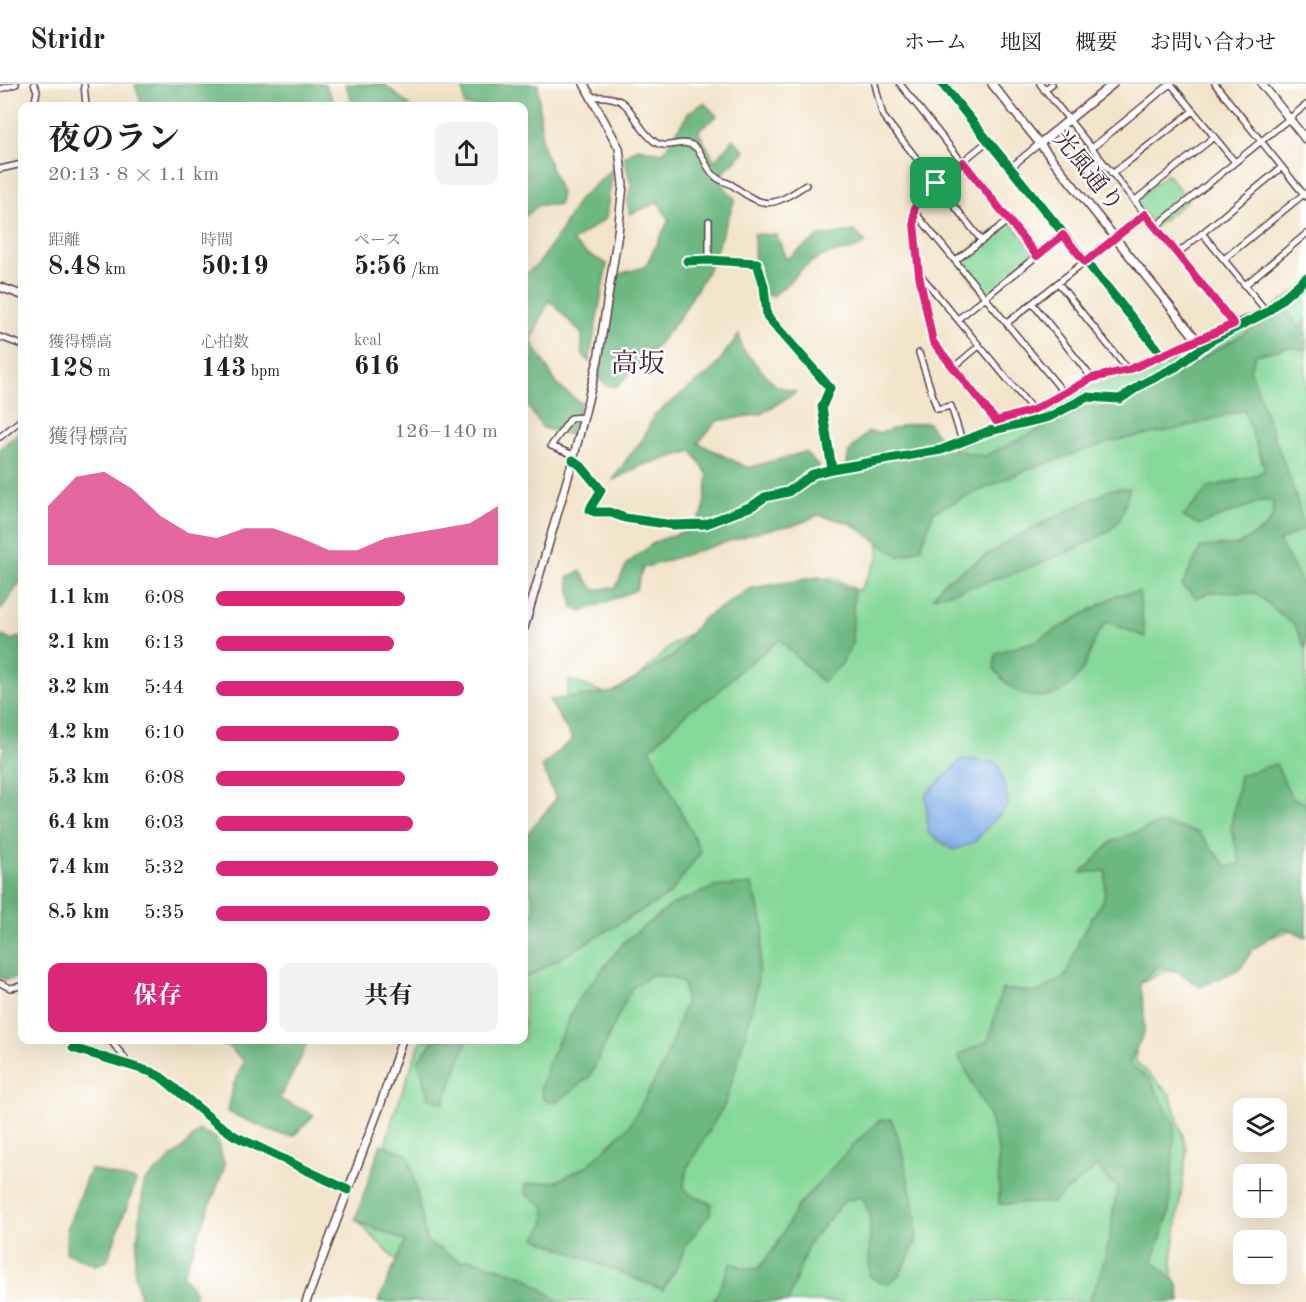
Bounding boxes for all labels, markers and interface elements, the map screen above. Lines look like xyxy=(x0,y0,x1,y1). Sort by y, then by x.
text: Stridr xyxy=(30,27,105,55)
text: ホーム xyxy=(904,33,967,54)
text: 地図 xyxy=(1000,33,1042,54)
text: 概要 xyxy=(1075,33,1117,54)
text: お問い合わせ xyxy=(1150,33,1276,54)
button: share xyxy=(435,122,498,185)
text: 夜のラン xyxy=(48,124,180,157)
street label: 光風通り xyxy=(1047,125,1129,217)
pin xyxy=(910,157,961,208)
text: 20:13 · 8 × 1.1 km xyxy=(48,165,219,185)
icon: arrive xyxy=(919,166,952,199)
text: 距離 xyxy=(48,233,80,249)
text: 時間 xyxy=(201,233,233,249)
text: ペース xyxy=(354,233,401,249)
text: 8.48 xyxy=(48,254,101,280)
text: 50:19 xyxy=(201,254,269,280)
text: 5:56 xyxy=(354,254,407,280)
text: km xyxy=(101,262,126,278)
text: /km xyxy=(407,262,439,278)
text: kcal xyxy=(354,333,382,349)
text: 獲得標高 xyxy=(48,335,112,351)
text: 心拍数 xyxy=(201,335,249,351)
district label: 高坂 xyxy=(611,349,665,378)
text: 616 xyxy=(354,354,399,380)
text: 128 xyxy=(48,356,93,382)
text: 143 xyxy=(201,356,246,382)
text: m xyxy=(93,364,110,380)
text: bpm xyxy=(246,364,280,380)
text: 126–140 m xyxy=(395,422,498,442)
text: 獲得標高 xyxy=(48,428,128,448)
text: 1.1 km xyxy=(48,588,110,608)
text: 6:08 xyxy=(144,588,184,608)
text: 2.1 km xyxy=(48,633,110,653)
text: 6:13 xyxy=(144,633,184,653)
text: 3.2 km xyxy=(48,678,110,698)
text: 5:44 xyxy=(144,678,184,698)
text: 4.2 km xyxy=(48,723,110,743)
text: 6:10 xyxy=(144,723,184,743)
text: 5.3 km xyxy=(48,768,110,788)
text: 6:08 xyxy=(144,768,184,788)
text: 6.4 km xyxy=(48,813,110,833)
text: 6:03 xyxy=(144,813,184,833)
text: 7.4 km xyxy=(48,858,110,878)
text: 5:32 xyxy=(144,858,184,878)
text: 8.5 km xyxy=(48,903,110,923)
text: 5:35 xyxy=(144,903,184,923)
button: 保存 xyxy=(48,963,267,1032)
button: 共有 xyxy=(279,963,498,1032)
map controls xyxy=(1233,1098,1287,1284)
button: layers xyxy=(1233,1098,1287,1152)
button: + xyxy=(1233,1164,1287,1218)
button: − xyxy=(1233,1230,1287,1284)

